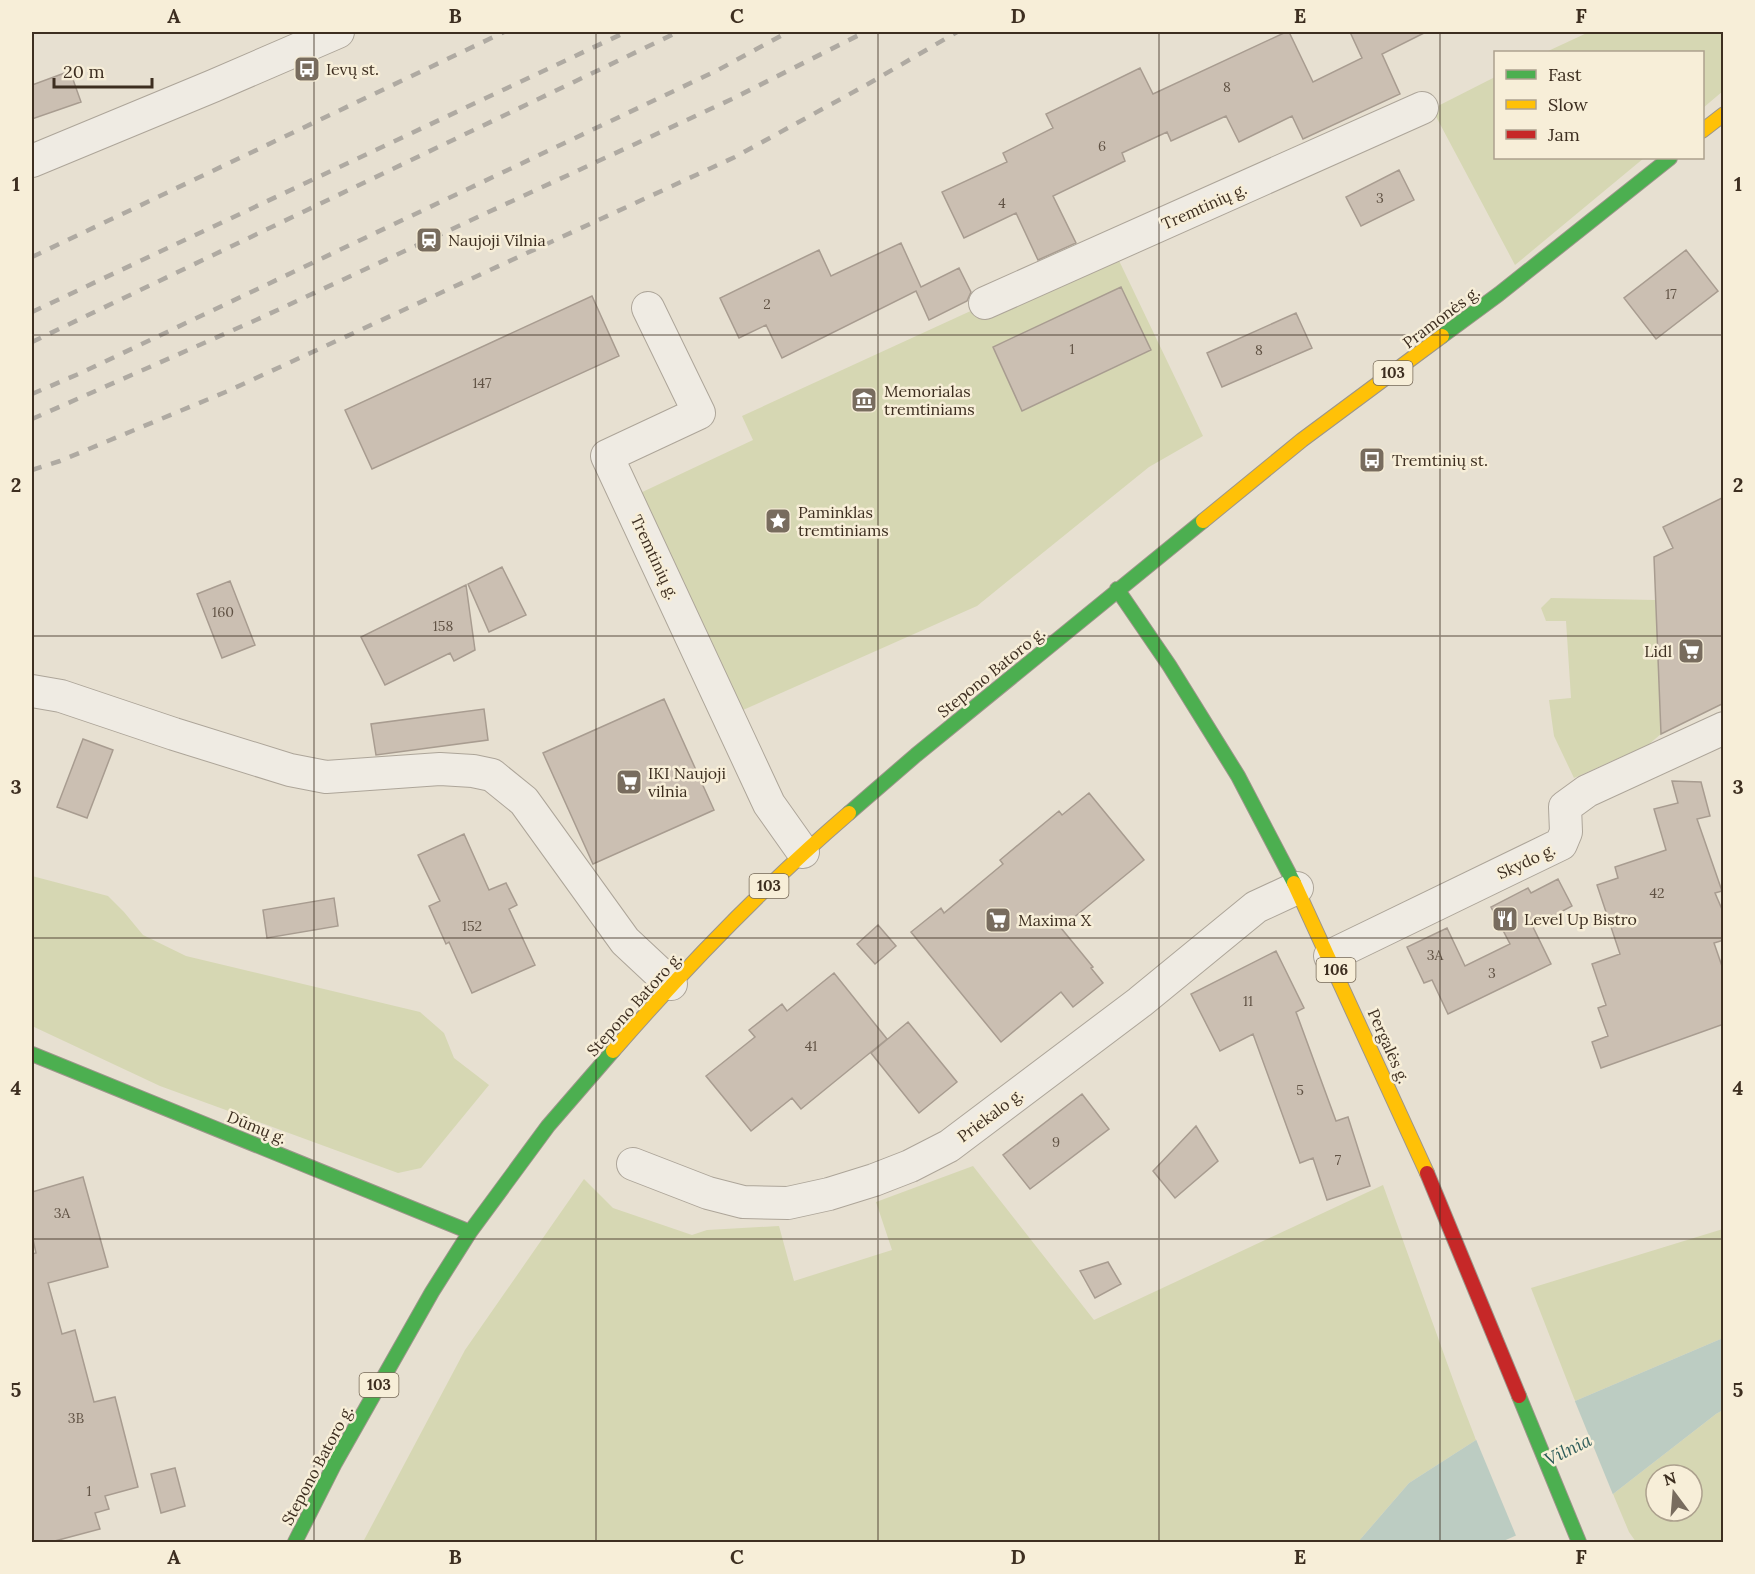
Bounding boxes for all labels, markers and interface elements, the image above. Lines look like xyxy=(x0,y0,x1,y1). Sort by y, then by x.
text: A xyxy=(167,3,181,28)
text: B xyxy=(448,3,462,28)
text: C xyxy=(730,3,744,28)
text: D xyxy=(1010,3,1026,28)
text: E xyxy=(1294,3,1306,28)
text: F xyxy=(1575,3,1587,28)
scale bar xyxy=(54,51,152,89)
legend xyxy=(1494,51,1704,159)
bus stop icon: Ievų st. xyxy=(292,54,322,84)
place label: Ievų st. xyxy=(326,59,379,79)
text: 20 m xyxy=(63,60,105,83)
text: Fast xyxy=(1548,63,1582,86)
house number: 8 xyxy=(1223,78,1231,96)
text: Slow xyxy=(1548,93,1588,116)
text: Jam xyxy=(1547,123,1580,146)
house number: 6 xyxy=(1098,137,1106,155)
text: 1 xyxy=(12,171,20,196)
text: 1 xyxy=(1734,171,1742,196)
street label: Tremtinių g. xyxy=(1158,178,1250,234)
house number: 3 xyxy=(1376,189,1384,207)
house number: 4 xyxy=(998,194,1006,212)
station icon: Naujoji Vilnia xyxy=(414,225,444,255)
place label: Naujoji Vilnia xyxy=(448,230,546,250)
street label: Pramonės g. xyxy=(1399,282,1483,352)
house number: 17 xyxy=(1665,285,1677,303)
house number: 2 xyxy=(763,295,771,313)
house number: 1 xyxy=(1069,340,1075,358)
house number: 8 xyxy=(1255,341,1263,359)
road number: 103 xyxy=(1374,361,1412,385)
house number: 147 xyxy=(472,374,492,392)
place label: Memorialas tremtiniams xyxy=(884,381,975,419)
museum icon: Memorialas tremtiniams xyxy=(849,385,879,415)
bus stop icon: Tremtinių st. xyxy=(1357,445,1387,475)
place label: Tremtinių st. xyxy=(1392,450,1488,470)
text: 2 xyxy=(11,472,21,497)
text: 2 xyxy=(1733,472,1743,497)
place label: Paminklas tremtiniams xyxy=(798,502,889,540)
place icon: Paminklas tremtiniams xyxy=(763,506,793,536)
street label: Tremtinių g. xyxy=(627,511,683,603)
house number: 160 xyxy=(212,603,234,621)
house number: 158 xyxy=(433,617,453,635)
street label: Stepono Batoro g. xyxy=(933,622,1049,722)
supermarket icon: Lidl xyxy=(1676,636,1706,666)
place label: Lidl xyxy=(1644,641,1672,661)
place label: IKI Naujoji vilnia xyxy=(648,763,726,801)
supermarket icon: IKI Naujoji vilnia xyxy=(614,767,644,797)
text: 3 xyxy=(10,774,22,799)
text: 3 xyxy=(1732,774,1744,799)
street label: Skydo g. xyxy=(1494,839,1558,883)
road number: 103 xyxy=(750,874,788,898)
house number: 42 xyxy=(1649,884,1665,902)
restaurant icon: Level Up Bistro xyxy=(1490,904,1520,934)
supermarket icon: Maxima X xyxy=(983,905,1013,935)
place label: Level Up Bistro xyxy=(1524,909,1637,929)
place label: Maxima X xyxy=(1018,910,1092,930)
house number: 152 xyxy=(462,917,482,935)
house number: 3A xyxy=(1427,946,1444,964)
street label: Stepono Batoro g. xyxy=(582,948,686,1060)
road number: 106 xyxy=(1316,958,1356,982)
house number: 3 xyxy=(1488,964,1496,982)
house number: 11 xyxy=(1243,992,1253,1010)
street label: Pergalės g. xyxy=(1364,1006,1414,1086)
house number: 41 xyxy=(805,1037,817,1055)
text: 4 xyxy=(11,1075,22,1100)
text: 4 xyxy=(1733,1075,1744,1100)
house number: 5 xyxy=(1296,1081,1304,1099)
street label: Priekalo g. xyxy=(953,1084,1027,1146)
street label: Dūmų g. xyxy=(224,1106,290,1148)
house number: 9 xyxy=(1052,1133,1060,1151)
house number: 7 xyxy=(1335,1151,1342,1169)
house number: 3A xyxy=(54,1204,71,1222)
road number: 103 xyxy=(360,1373,398,1397)
text: 5 xyxy=(11,1377,22,1402)
text: 5 xyxy=(1733,1377,1744,1402)
street label: Stepono Batoro g. xyxy=(277,1402,357,1528)
house number: 3B xyxy=(68,1409,85,1427)
water label: Vilnia xyxy=(1540,1428,1595,1471)
north arrow xyxy=(1644,1463,1704,1523)
text: N xyxy=(1661,1467,1679,1490)
house number: 1 xyxy=(86,1482,92,1500)
text: A xyxy=(167,1544,181,1569)
text: B xyxy=(448,1544,462,1569)
text: C xyxy=(730,1544,744,1569)
text: D xyxy=(1010,1544,1026,1569)
text: E xyxy=(1294,1544,1306,1569)
text: F xyxy=(1575,1544,1587,1569)

